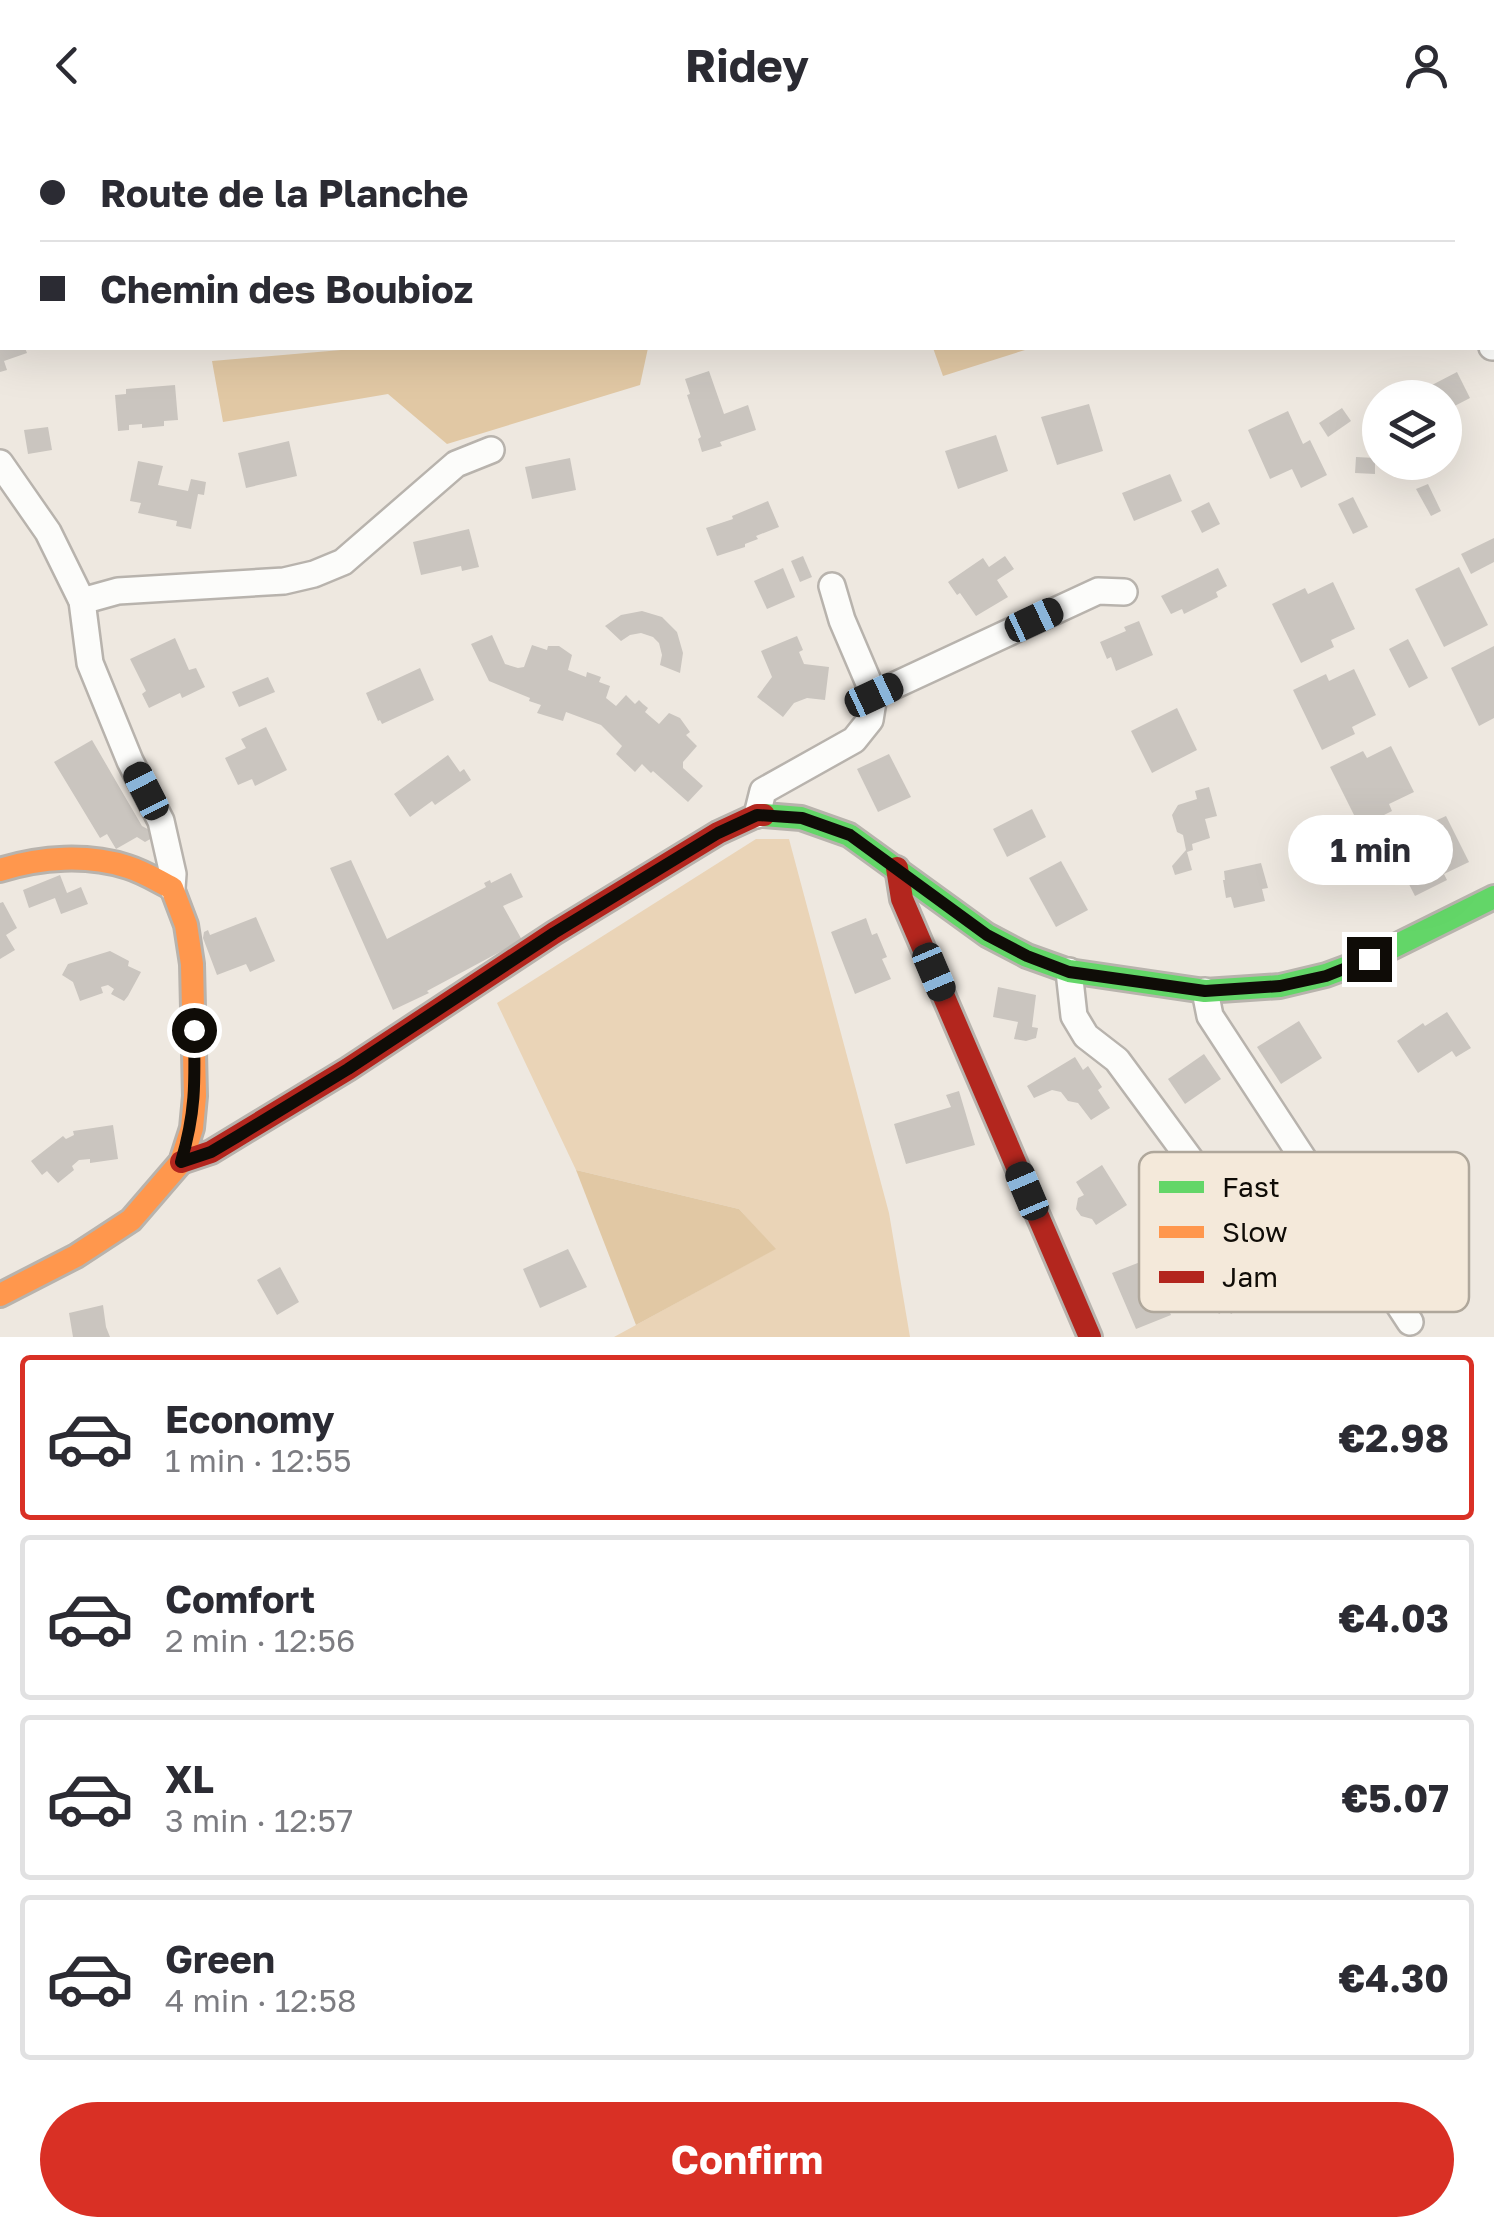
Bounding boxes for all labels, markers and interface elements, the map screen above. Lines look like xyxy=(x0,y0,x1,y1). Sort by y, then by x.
icon: back xyxy=(40,38,95,93)
text: Ridey xyxy=(685,38,809,92)
icon: person xyxy=(1399,38,1454,93)
text: Route de la Planche xyxy=(100,170,468,215)
text: Chemin des Boubioz xyxy=(100,266,473,311)
map controls xyxy=(1362,380,1462,480)
button: layers xyxy=(1362,380,1462,480)
car xyxy=(1000,594,1068,646)
car xyxy=(840,669,908,721)
car xyxy=(119,757,173,825)
callout: 1 min xyxy=(1286,814,1452,884)
text: 1 min xyxy=(1330,831,1411,869)
route end xyxy=(1347,937,1392,982)
car xyxy=(908,939,960,1005)
route start xyxy=(172,1008,217,1053)
legend xyxy=(1139,1152,1469,1312)
car xyxy=(1001,1158,1053,1224)
text: Fast xyxy=(1222,1170,1280,1203)
text: Slow xyxy=(1222,1215,1288,1248)
text: Jam xyxy=(1222,1260,1278,1293)
icon: car xyxy=(45,1393,135,1483)
text: Economy xyxy=(165,1396,334,1441)
text: €2.98 xyxy=(1338,1415,1449,1460)
text: 1 min · 12:55 xyxy=(165,1441,352,1479)
icon: car xyxy=(45,1573,135,1663)
text: Comfort xyxy=(165,1576,315,1621)
text: €4.03 xyxy=(1338,1595,1449,1640)
text: 2 min · 12:56 xyxy=(165,1621,355,1659)
icon: car xyxy=(45,1753,135,1843)
text: XL xyxy=(165,1756,214,1801)
text: €5.07 xyxy=(1341,1775,1449,1820)
text: 3 min · 12:57 xyxy=(165,1801,353,1839)
icon: car xyxy=(45,1933,135,2023)
text: Green xyxy=(165,1936,275,1981)
text: €4.30 xyxy=(1338,1955,1449,2000)
text: 4 min · 12:58 xyxy=(165,1981,356,2019)
button: Confirm xyxy=(40,2102,1454,2217)

